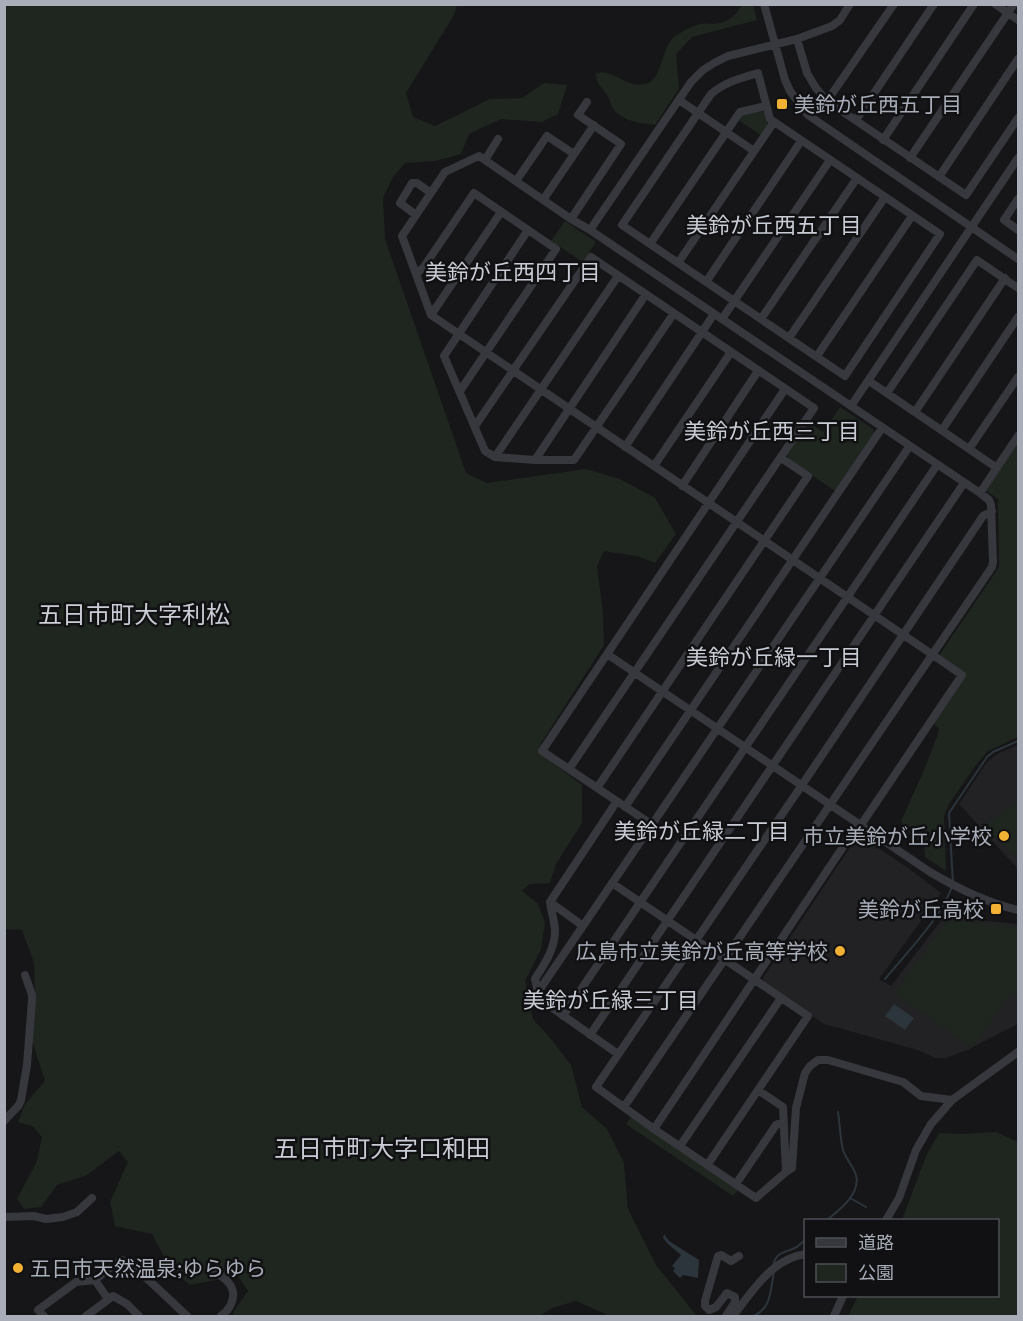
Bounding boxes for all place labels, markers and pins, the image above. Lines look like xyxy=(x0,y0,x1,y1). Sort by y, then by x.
place label: 美鈴が丘西五丁目 xyxy=(794,91,962,118)
marker: 美鈴が丘西五丁目 xyxy=(775,97,789,111)
place label: 市立美鈴が丘小学校 xyxy=(803,823,992,850)
marker: 市立美鈴が丘小学校 xyxy=(997,829,1011,843)
place label: 美鈴が丘高校 xyxy=(858,896,984,923)
marker: 美鈴が丘高校 xyxy=(989,902,1003,916)
place label: 広島市立美鈴が丘高等学校 xyxy=(576,938,828,965)
marker: 広島市立美鈴が丘高等学校 xyxy=(833,944,847,958)
place label: 五日市天然温泉;ゆらゆら xyxy=(30,1255,266,1282)
marker: 五日市天然温泉;ゆらゆら xyxy=(11,1261,25,1275)

